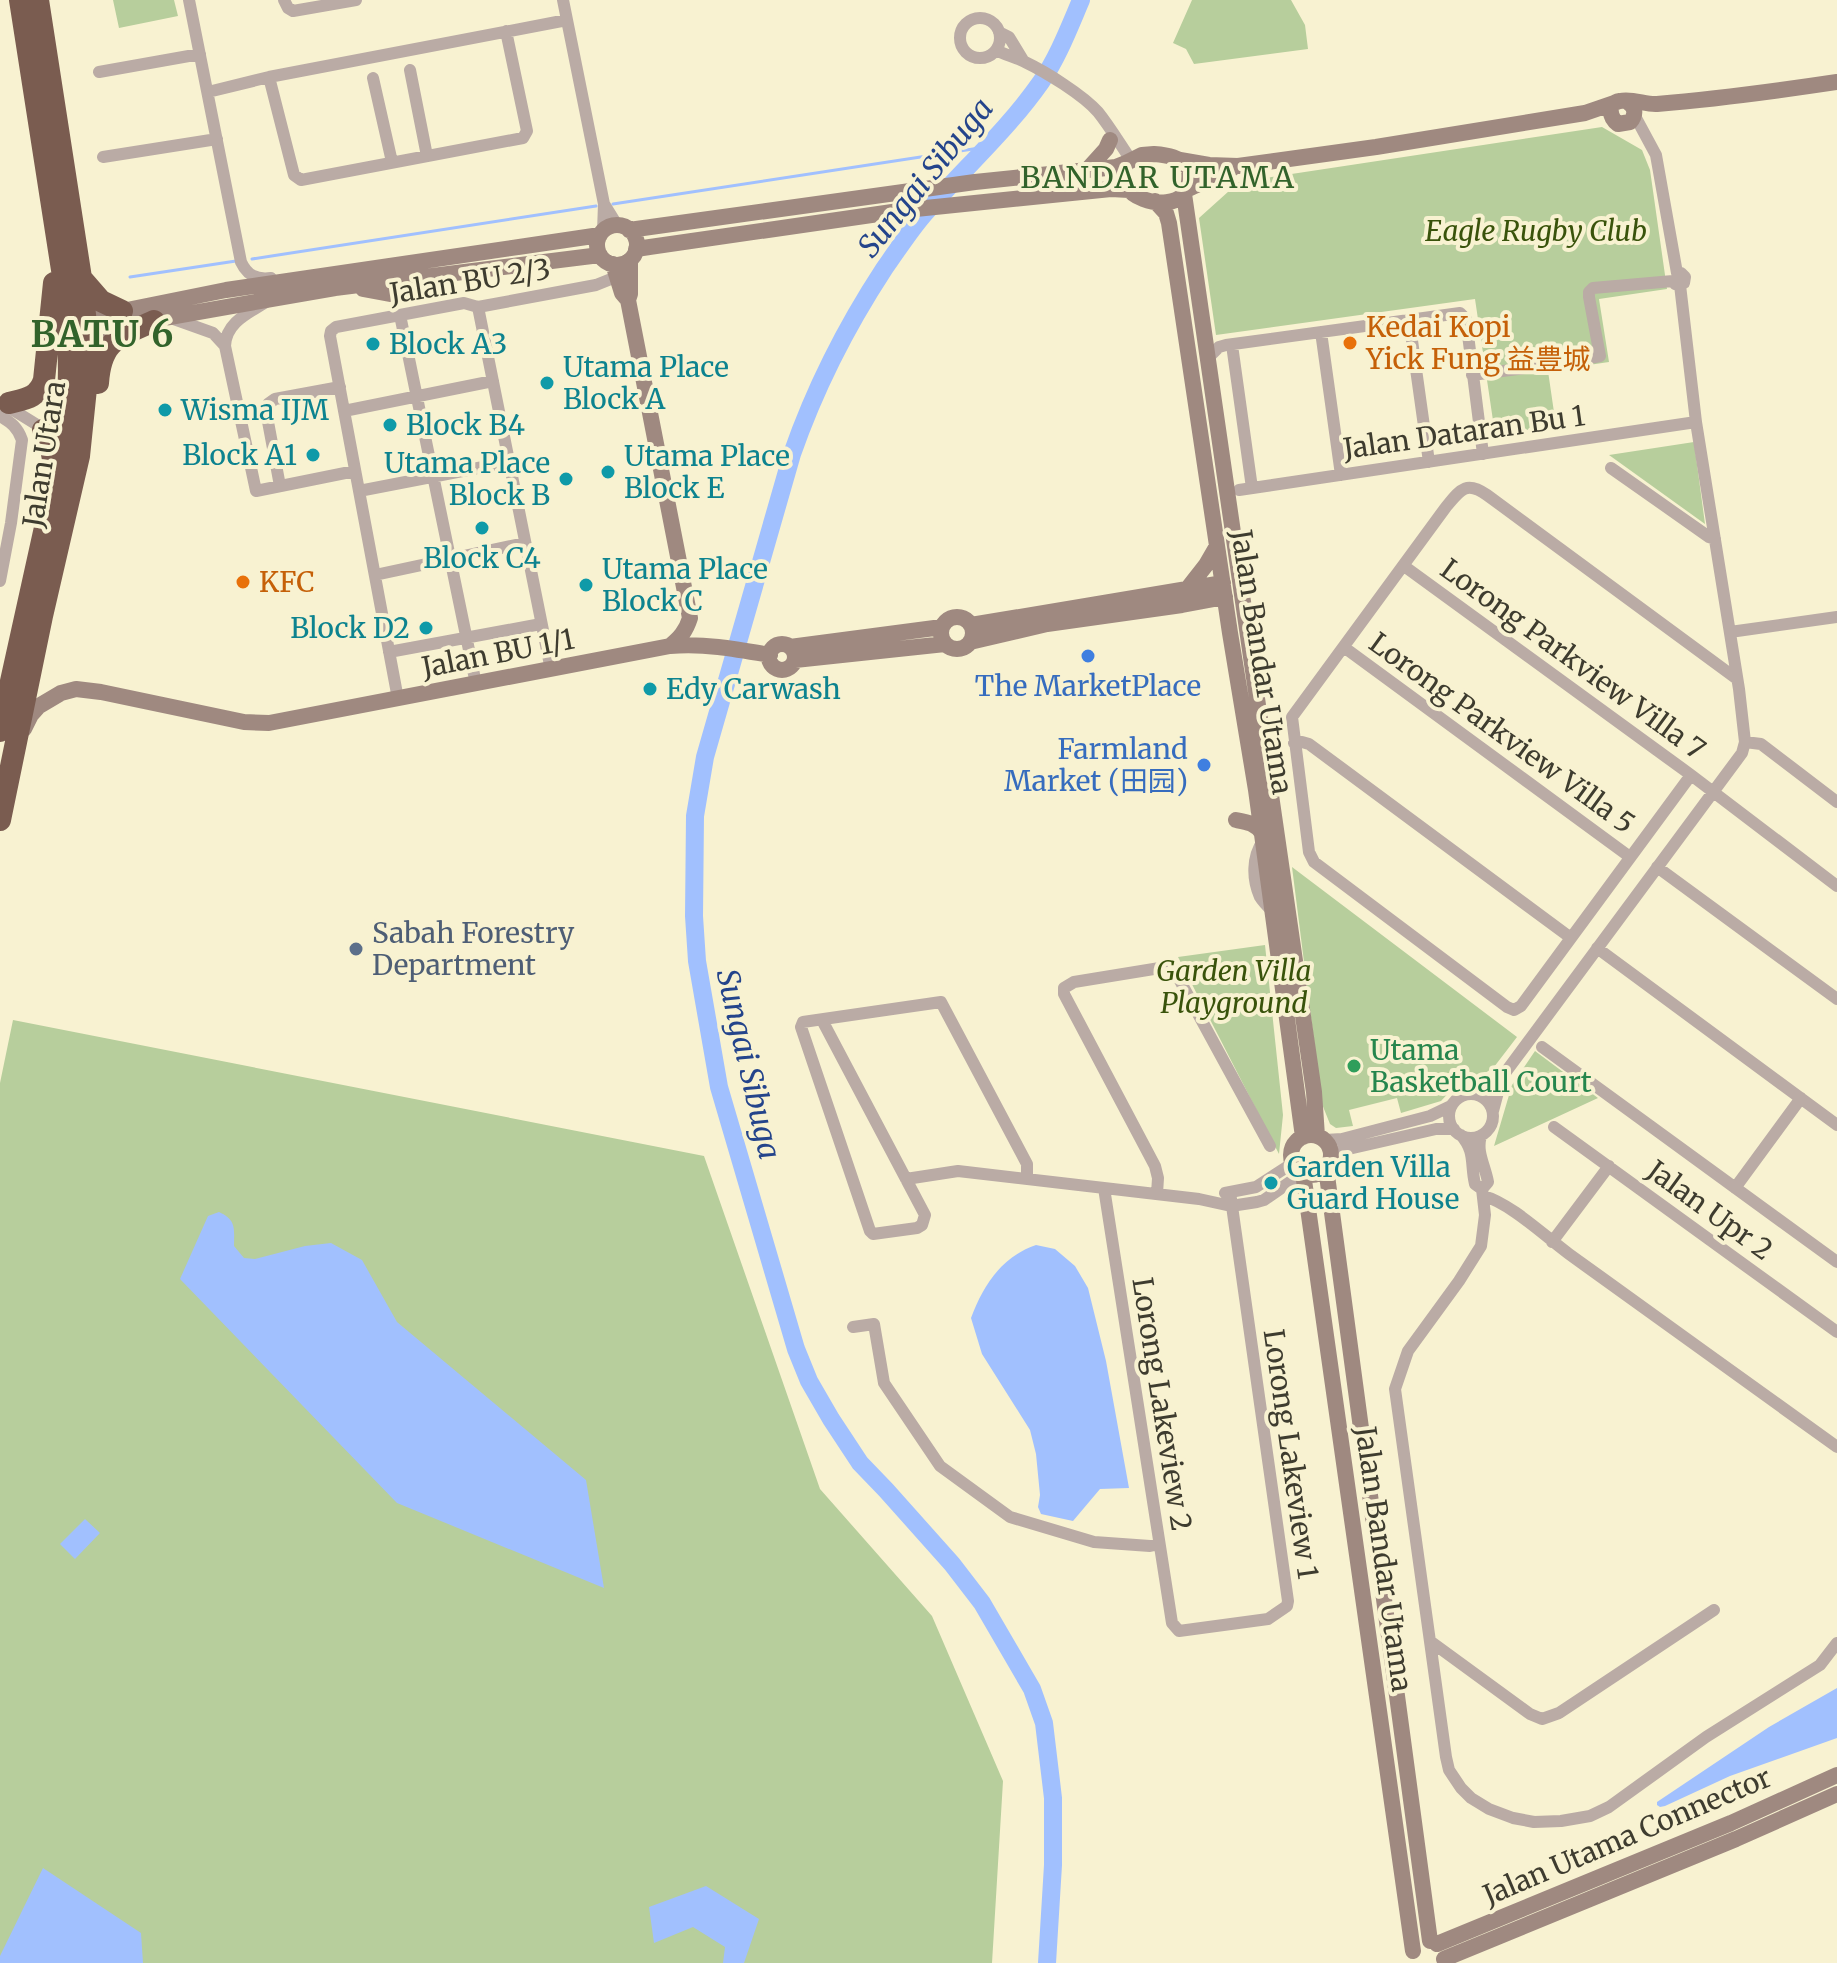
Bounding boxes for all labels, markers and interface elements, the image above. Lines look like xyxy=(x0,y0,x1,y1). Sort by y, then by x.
water label: Sungai Sibuga xyxy=(849,90,1001,264)
district label: BANDAR UTAMA xyxy=(1020,158,1296,196)
park label: Eagle Rugby Club xyxy=(1425,213,1647,249)
street label: Jalan BU 2/3 xyxy=(386,251,553,312)
place label: Kedai Kopi Yick Fung 益豊城 xyxy=(1365,309,1591,377)
district label: BATU 6 xyxy=(31,312,175,357)
place label: Block A3 xyxy=(389,326,507,362)
marker: Kedai Kopi Yick Fung 益豊城 xyxy=(1341,334,1359,352)
marker: Block A3 xyxy=(364,335,382,353)
place label: Utama Place Block A xyxy=(563,349,729,417)
marker: Utama Place Block A xyxy=(538,374,556,392)
street label: Jalan Utara xyxy=(15,378,73,531)
place label: Wisma IJM xyxy=(180,392,329,428)
street label: Jalan Dataran Bu 1 xyxy=(1340,397,1587,467)
marker: Wisma IJM xyxy=(156,401,174,419)
place label: Block B4 xyxy=(406,407,525,443)
marker: Block B4 xyxy=(381,416,399,434)
place label: Block A1 xyxy=(182,437,297,473)
place label: Utama Place Block E xyxy=(624,438,790,506)
place label: Utama Place Block B xyxy=(384,445,550,513)
marker: Block A1 xyxy=(304,446,322,464)
marker: Utama Place Block E xyxy=(599,463,617,481)
marker: Utama Place Block B xyxy=(557,470,575,488)
marker: Block C4 xyxy=(473,519,491,537)
street label: Jalan Bandar Utama xyxy=(1223,526,1301,797)
place label: Block C4 xyxy=(423,540,541,576)
place label: Utama Place Block C xyxy=(602,551,768,619)
street label: Lorong Parkview Villa 7 xyxy=(1434,551,1713,767)
place label: KFC xyxy=(259,564,315,600)
marker: KFC xyxy=(234,573,252,591)
marker: Utama Place Block C xyxy=(577,576,595,594)
place label: Block D2 xyxy=(290,610,410,646)
marker: Block D2 xyxy=(417,619,435,637)
street label: Jalan BU 1/1 xyxy=(418,621,577,686)
street label: Lorong Parkview Villa 5 xyxy=(1362,625,1642,841)
marker: The MarketPlace xyxy=(1079,647,1097,665)
place label: The MarketPlace xyxy=(975,668,1201,704)
place label: Edy Carwash xyxy=(666,671,841,707)
marker: Edy Carwash xyxy=(641,680,659,698)
place label: Farmland Market (田园) xyxy=(1004,731,1188,799)
marker: Farmland Market (田园) xyxy=(1195,756,1213,774)
place label: Sabah Forestry Department xyxy=(372,915,575,983)
marker: Sabah Forestry Department xyxy=(347,940,365,958)
park label: Garden Villa Playground xyxy=(1156,953,1312,1021)
water label: Sungai Sibuga xyxy=(709,965,789,1163)
place label: Utama Basketball Court xyxy=(1370,1032,1592,1100)
marker: Utama Basketball Court xyxy=(1345,1057,1363,1075)
place label: Garden Villa Guard House xyxy=(1287,1149,1459,1217)
street label: Jalan Upr 2 xyxy=(1639,1152,1780,1268)
marker: Garden Villa Guard House xyxy=(1262,1174,1280,1192)
street label: Lorong Lakeview 2 xyxy=(1124,1275,1200,1533)
street label: Lorong Lakeview 1 xyxy=(1256,1327,1326,1581)
street label: Jalan Bandar Utama xyxy=(1347,1423,1420,1694)
street label: Jalan Utama Connector xyxy=(1477,1759,1776,1913)

